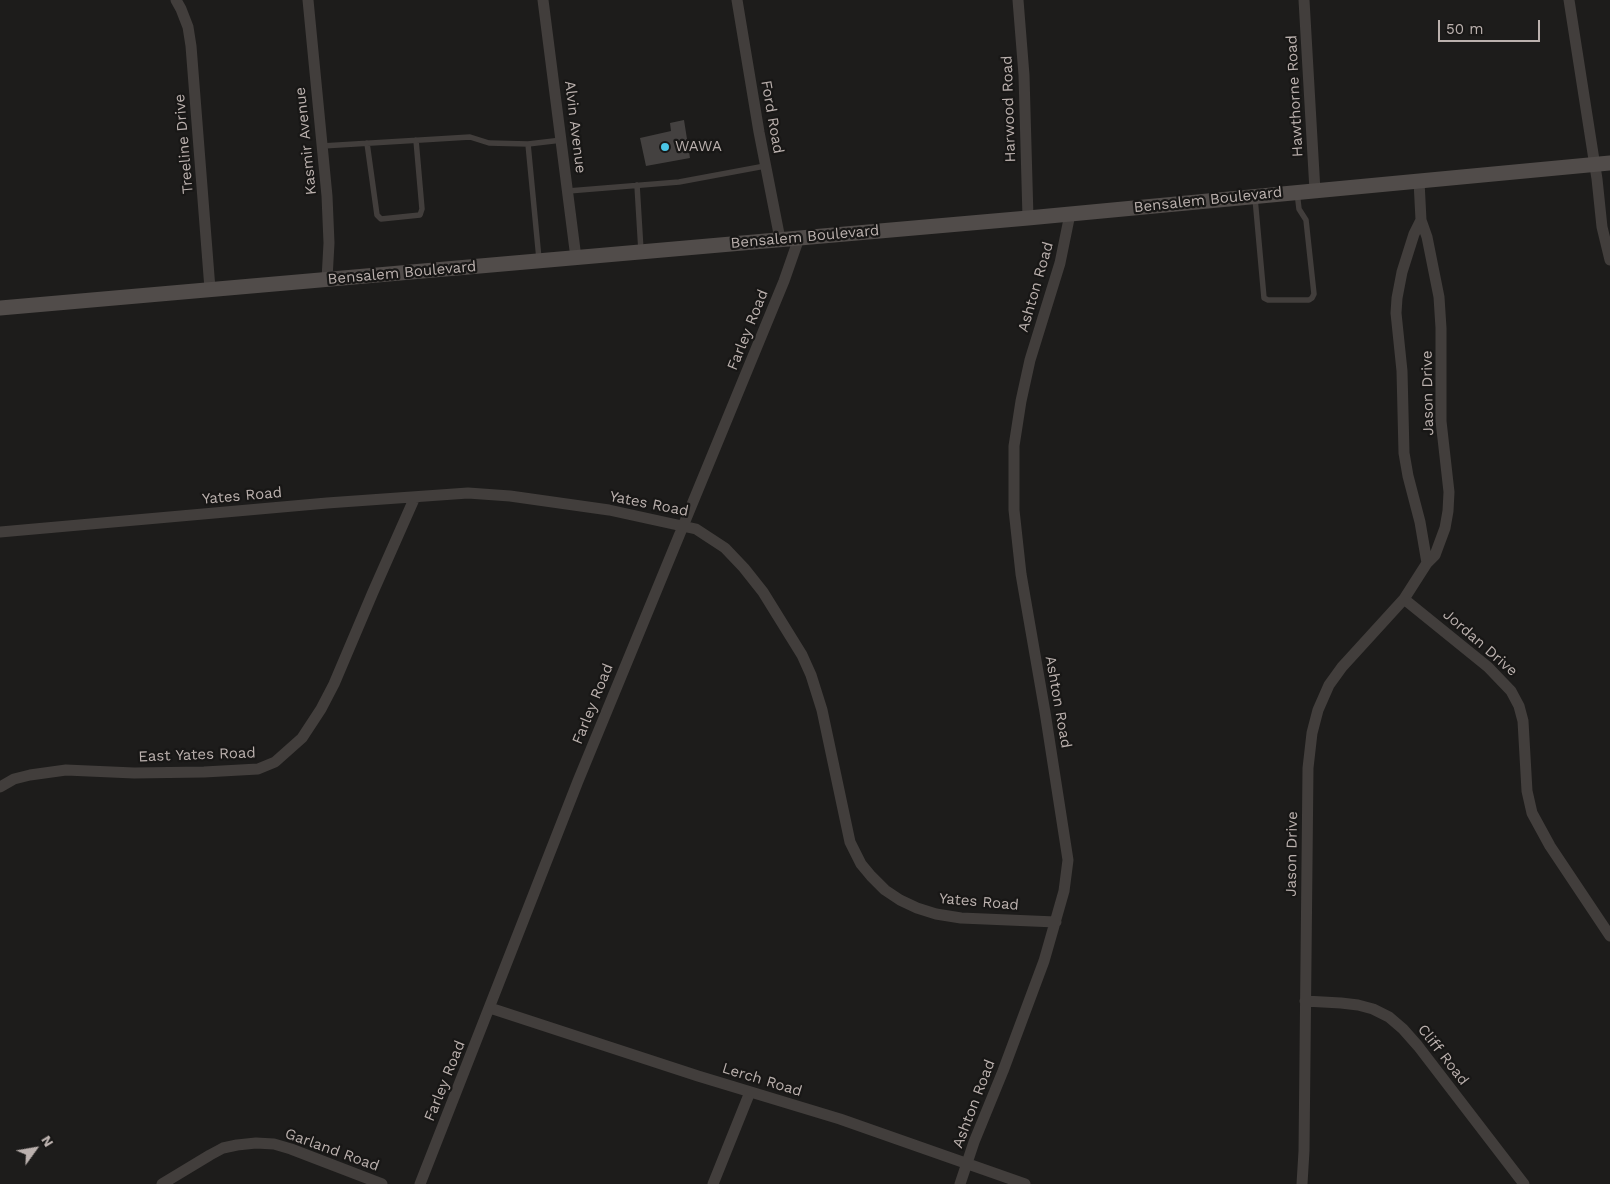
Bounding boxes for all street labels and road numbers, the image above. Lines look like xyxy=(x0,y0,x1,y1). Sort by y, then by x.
street label: Hawthorne Road xyxy=(1283,35,1307,157)
street label: Harwood Road xyxy=(998,55,1020,163)
street label: Ford Road xyxy=(757,79,787,155)
street label: Alvin Avenue xyxy=(560,80,590,174)
street label: Kasmir Avenue xyxy=(291,86,321,196)
street label: Treeline Drive xyxy=(171,93,197,195)
street label: Bensalem Boulevard xyxy=(1133,183,1283,217)
street label: Bensalem Boulevard xyxy=(730,222,880,252)
street label: Ashton Road xyxy=(1015,240,1057,334)
street label: Bensalem Boulevard xyxy=(327,258,477,288)
street label: Farley Road xyxy=(724,287,772,373)
street label: Jason Drive xyxy=(1418,350,1438,436)
street label: Yates Road xyxy=(201,484,283,508)
street label: Yates Road xyxy=(608,488,690,520)
street label: Jordan Drive xyxy=(1439,606,1521,680)
street label: Ashton Road xyxy=(1041,655,1075,749)
street label: Farley Road xyxy=(569,661,617,747)
street label: East Yates Road xyxy=(138,744,256,766)
street label: Jason Drive xyxy=(1282,811,1302,897)
street label: Yates Road xyxy=(938,890,1020,914)
street label: Cliff Road xyxy=(1414,1021,1472,1089)
street label: Farley Road xyxy=(421,1038,469,1124)
street label: Ashton Road xyxy=(949,1057,999,1151)
street label: Lerch Road xyxy=(720,1059,804,1101)
street label: Garland Road xyxy=(282,1125,382,1175)

